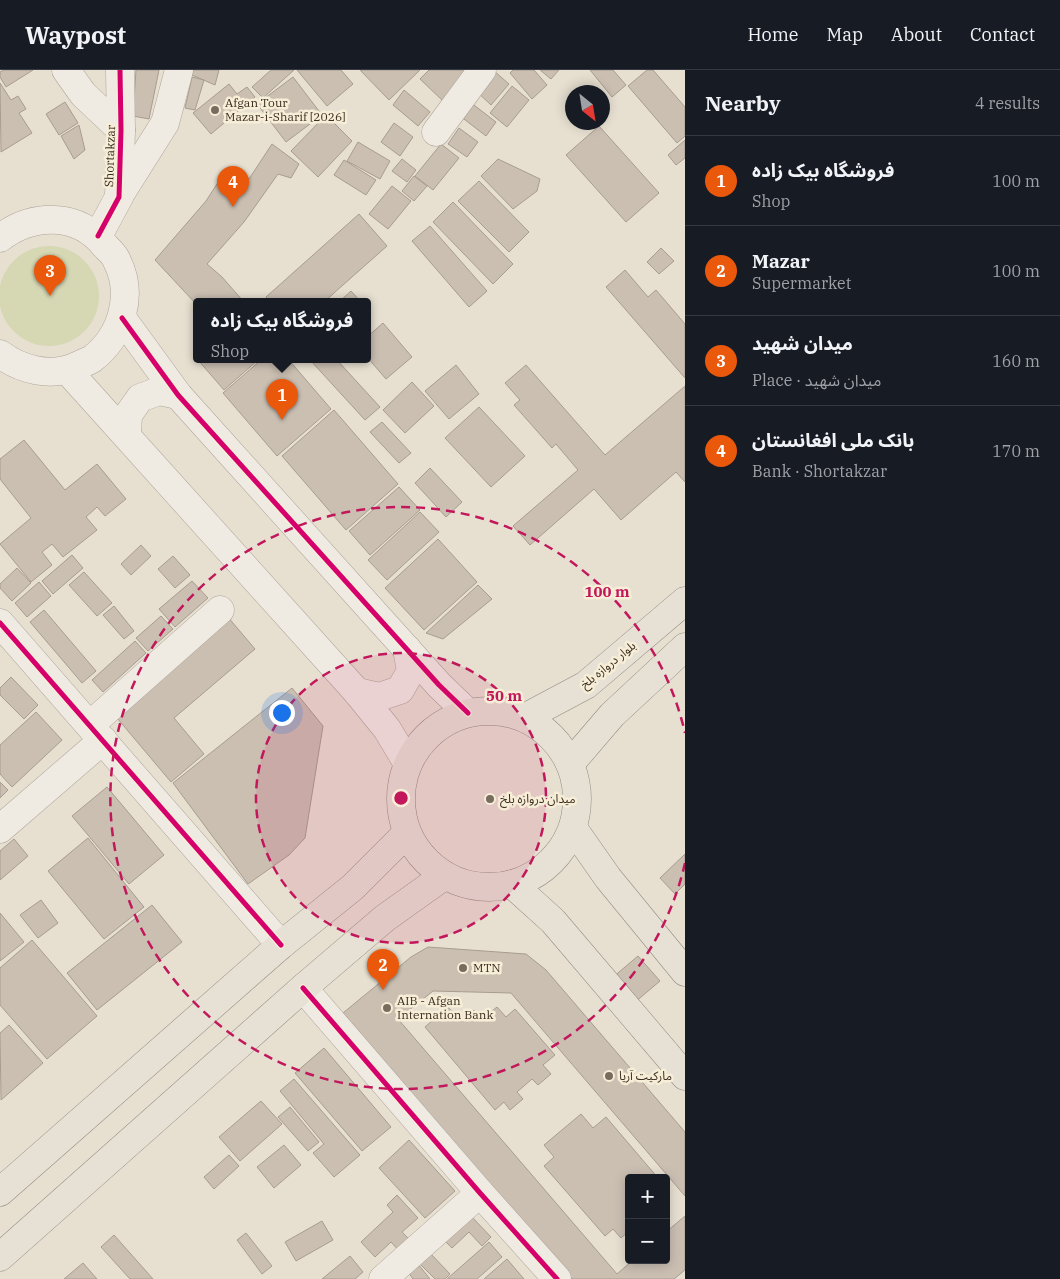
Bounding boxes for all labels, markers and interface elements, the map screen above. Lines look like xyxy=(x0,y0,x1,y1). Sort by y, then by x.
text: Waypost xyxy=(25,19,126,51)
text: Home xyxy=(747,23,799,46)
text: Map xyxy=(827,23,863,46)
text: About xyxy=(891,23,942,46)
text: Contact xyxy=(970,23,1035,46)
north arrow xyxy=(565,85,610,130)
text: Nearby xyxy=(705,89,781,117)
text: 4 results xyxy=(975,93,1040,113)
place label: Afgan Tour Mazar-i-Sharif [2026] xyxy=(225,95,346,124)
marker: Afgan Tour Mazar-i-Sharif [2026] xyxy=(209,104,221,116)
street label: Shortakzar xyxy=(101,124,118,187)
text: فروشگاه بیک زاده xyxy=(752,158,894,182)
pin: 4 xyxy=(217,166,249,207)
text: 1 xyxy=(716,171,726,191)
text: 100 m xyxy=(992,171,1040,191)
text: Shop xyxy=(752,191,790,211)
text: Mazar xyxy=(752,249,810,273)
pin: 3 xyxy=(34,255,66,296)
text: 2 xyxy=(716,261,726,281)
text: 100 m xyxy=(992,261,1040,281)
text: Supermarket xyxy=(752,273,851,293)
popup xyxy=(193,298,371,363)
text: فروشگاه بیک زاده xyxy=(211,308,353,332)
text: میدان شهید xyxy=(752,331,853,355)
text: Shop xyxy=(211,341,249,361)
text: 3 xyxy=(716,351,726,371)
text: 160 m xyxy=(992,351,1040,371)
text: Place · میدان شهید xyxy=(752,370,881,390)
pin: 1 xyxy=(266,379,298,420)
text: بانک ملی افغانستان xyxy=(752,428,914,452)
text: 4 xyxy=(716,441,726,461)
text: 170 m xyxy=(992,441,1040,461)
text: Bank · Shortakzar xyxy=(752,461,887,481)
text: 100 m xyxy=(584,582,630,601)
street label: بلوار دروازه بلخ xyxy=(577,638,640,693)
text: 50 m xyxy=(486,686,522,705)
your location xyxy=(269,700,295,726)
centre of rings xyxy=(392,789,410,807)
place label: میدان دروازه بلخ xyxy=(500,791,576,808)
marker: میدان دروازه بلخ xyxy=(484,793,496,805)
pin: 2 xyxy=(367,949,399,990)
place label: MTN xyxy=(473,960,501,975)
marker: MTN xyxy=(457,962,469,974)
place label: AIB - Afgan Internation Bank xyxy=(397,993,493,1022)
marker: AIB - Afgan Internation Bank xyxy=(381,1002,393,1014)
place label: مارکیت آریا xyxy=(619,1068,672,1083)
marker: مارکیت آریا xyxy=(603,1070,615,1082)
map controls xyxy=(625,1174,670,1264)
button: + xyxy=(625,1174,670,1219)
button: − xyxy=(625,1219,670,1264)

